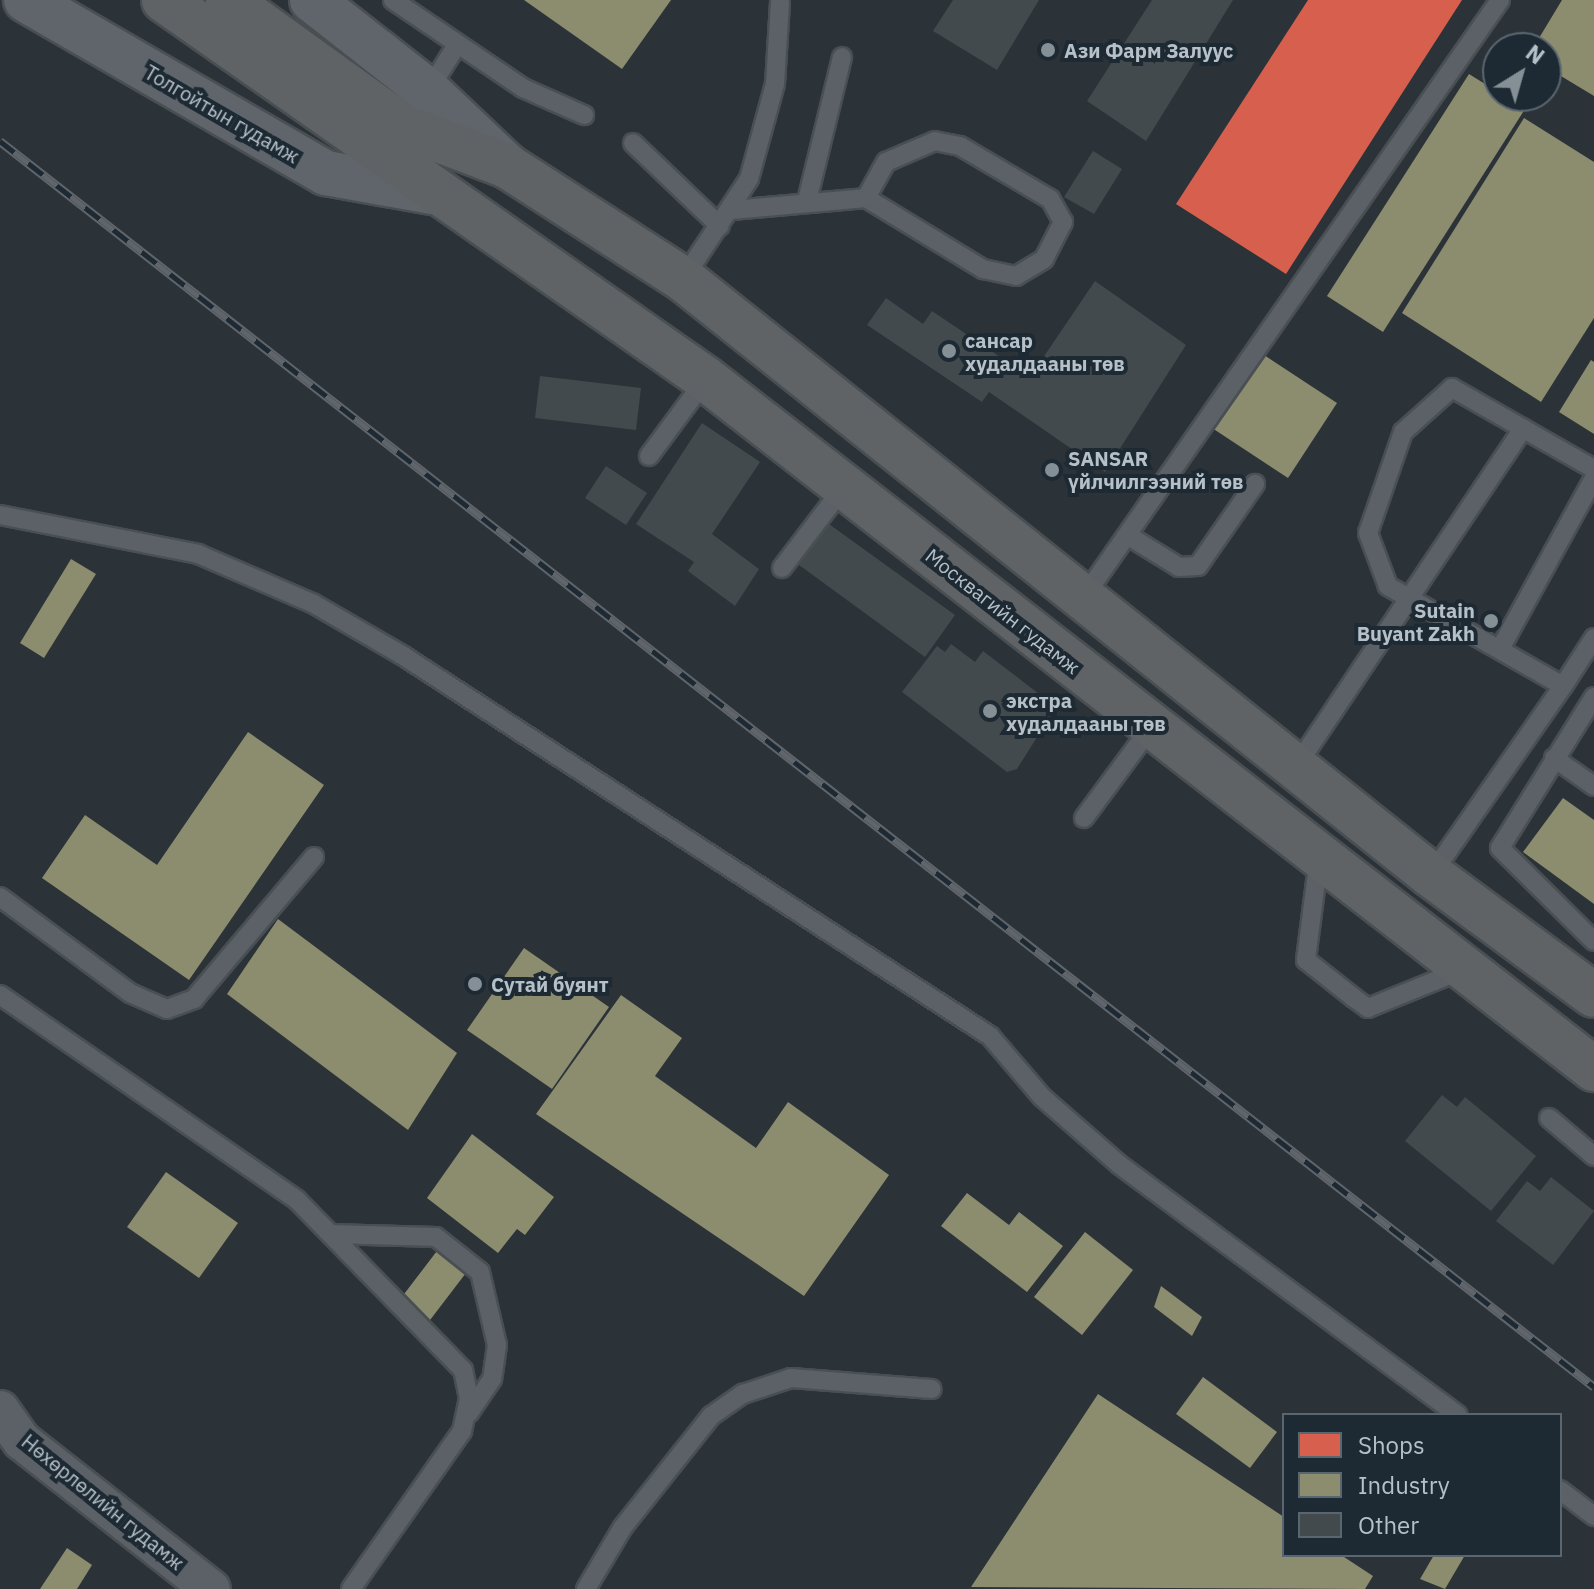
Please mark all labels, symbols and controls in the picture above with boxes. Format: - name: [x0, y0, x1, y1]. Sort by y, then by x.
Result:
- north arrow: [1482, 32, 1562, 112]
- place label: Ази Фарм Залуус: [1064, 38, 1233, 62]
- text: N: [1520, 38, 1551, 70]
- marker: Ази Фарм Залуус: [1039, 41, 1057, 59]
- street label: Толгойтын гудамж: [140, 60, 304, 168]
- place label: сансар худалдааны төв: [965, 328, 1125, 375]
- marker: сансар худалдааны төв: [940, 342, 958, 360]
- place label: SANSAR үйлчилгээний төв: [1068, 446, 1243, 493]
- marker: SANSAR үйлчилгээний төв: [1043, 461, 1061, 479]
- street label: Москвагийн гудамж: [921, 543, 1085, 679]
- place label: Sutain Buyant Zakh: [1357, 598, 1475, 645]
- marker: Sutain Buyant Zakh: [1482, 612, 1500, 630]
- place label: экстра худалдааны төв: [1006, 688, 1166, 735]
- marker: экстра худалдааны төв: [981, 702, 999, 720]
- place label: Сутай буянт: [491, 972, 609, 996]
- marker: Сутай буянт: [466, 975, 484, 993]
- legend: [1282, 1413, 1562, 1557]
- street label: Нөхөрлөлийн гудамж: [17, 1429, 189, 1575]
- text: Shops: [1358, 1429, 1425, 1461]
- text: Industry: [1358, 1469, 1450, 1501]
- text: Other: [1358, 1509, 1419, 1541]

